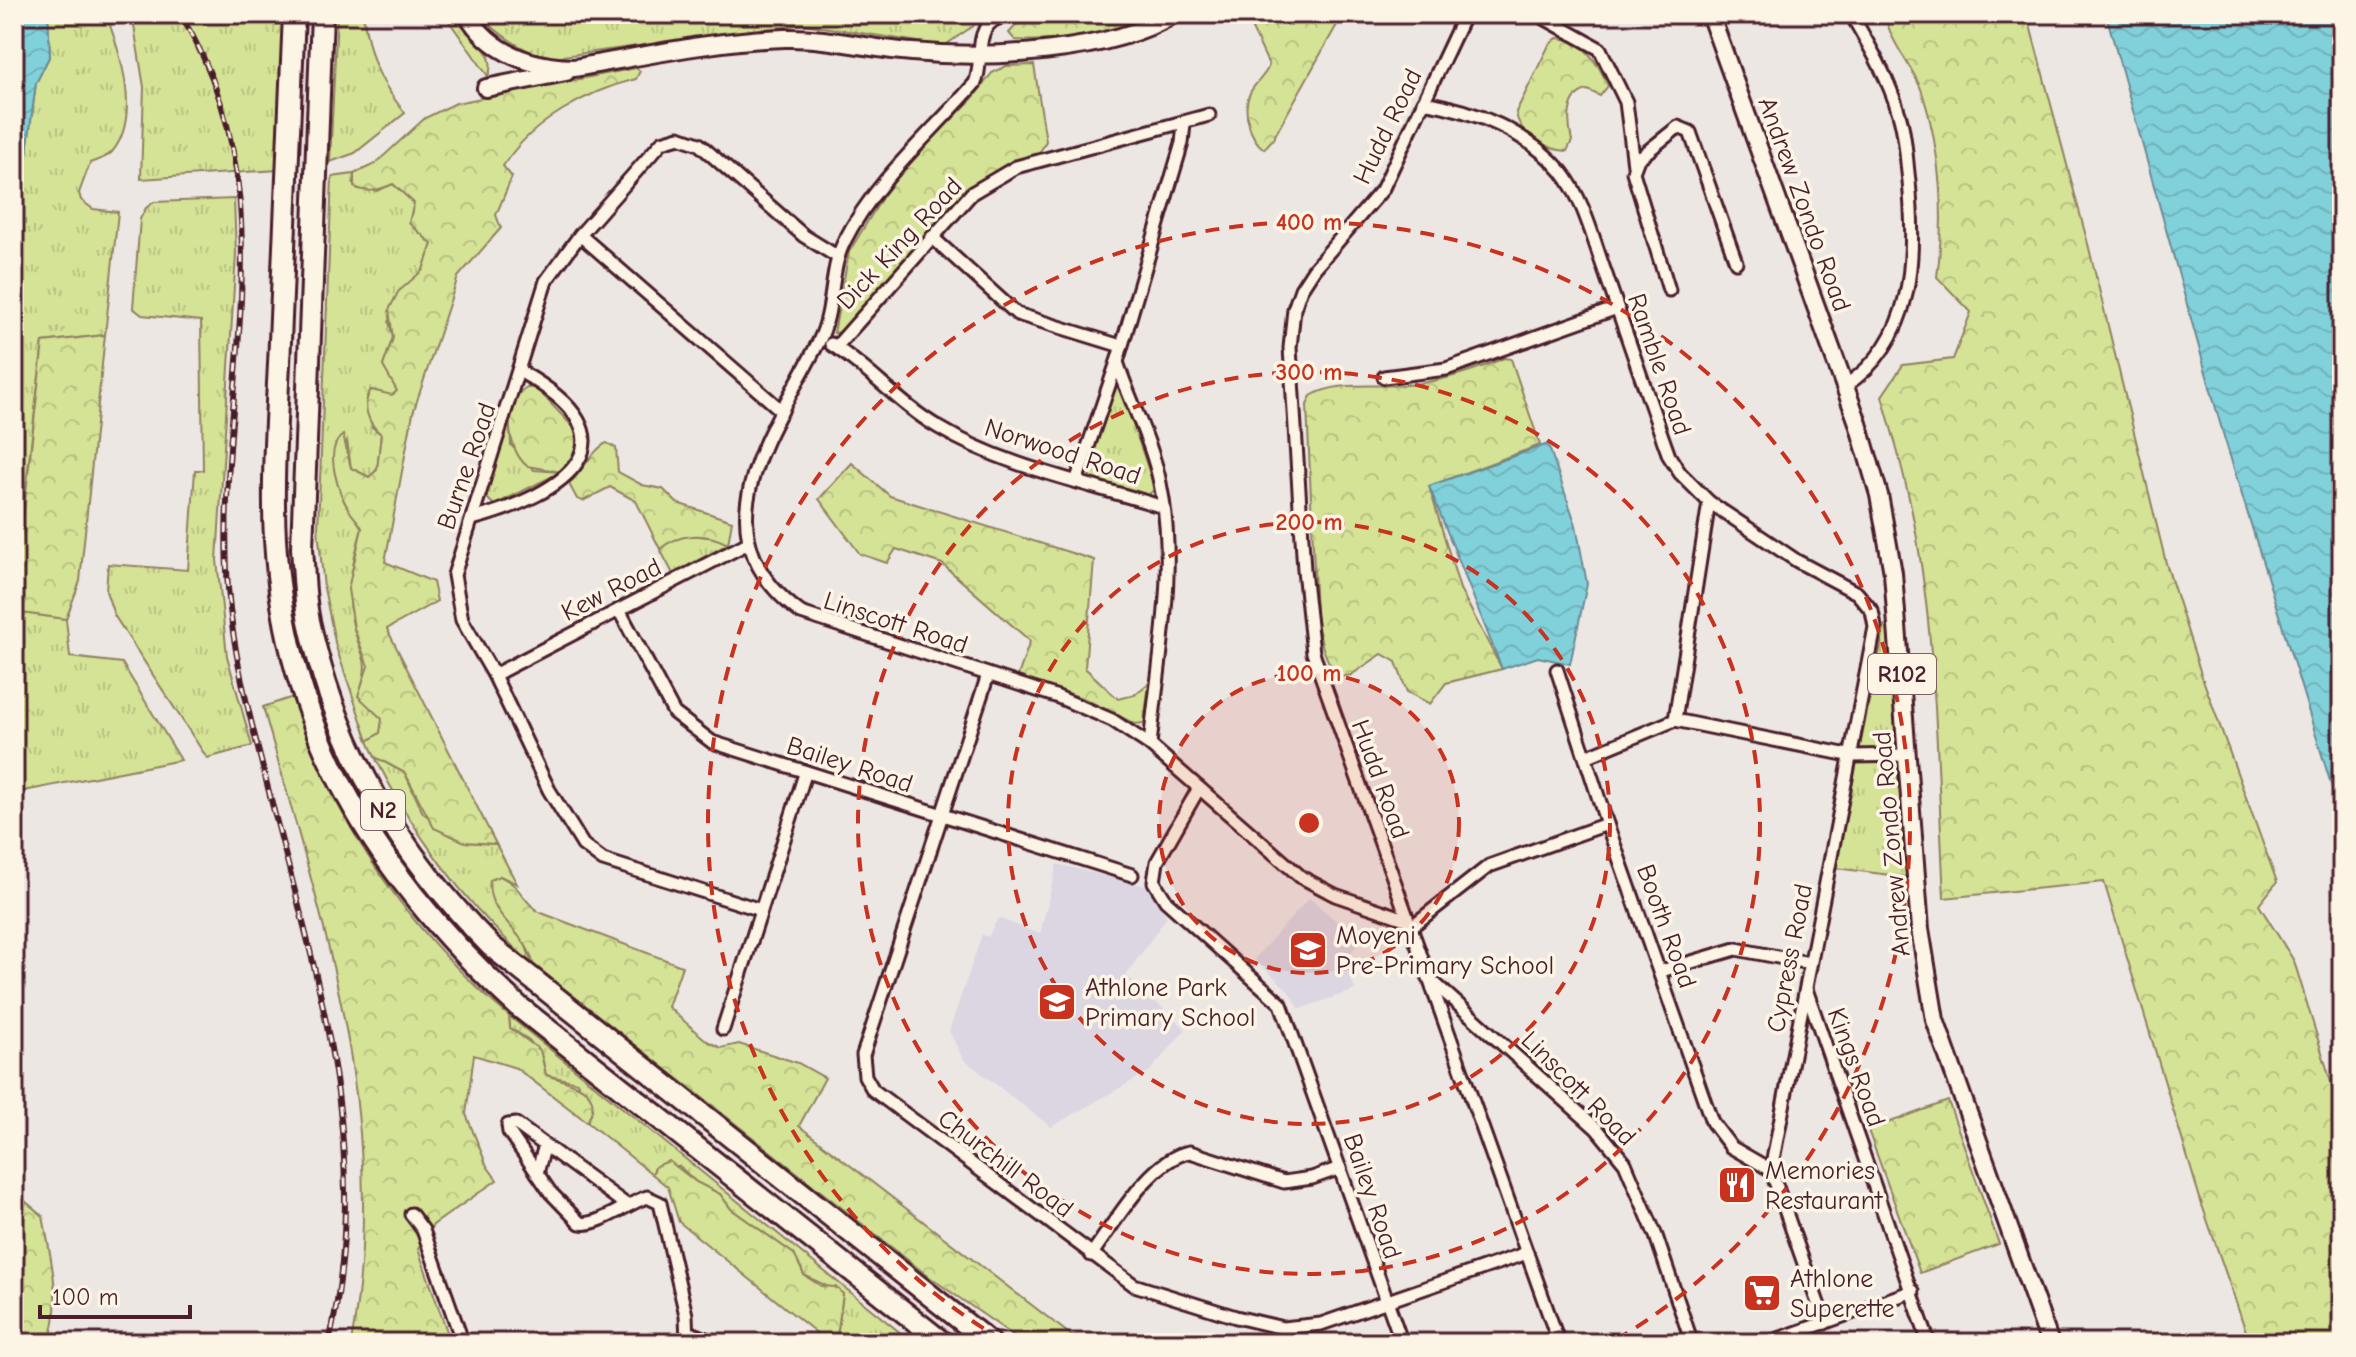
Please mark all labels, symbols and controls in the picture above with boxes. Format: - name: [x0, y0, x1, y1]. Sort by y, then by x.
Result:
- street label: Hudd Road: [1347, 64, 1429, 189]
- street label: Andrew Zondo Road: [1751, 93, 1857, 316]
- street label: Dick King Road: [831, 171, 969, 316]
- text: 400 m: [1276, 208, 1342, 236]
- street label: Ramble Road: [1621, 290, 1697, 439]
- text: 300 m: [1276, 358, 1342, 386]
- street label: Burne Road: [431, 399, 503, 534]
- street label: Norwood Road: [981, 413, 1145, 491]
- text: 200 m: [1275, 508, 1343, 536]
- street label: Kew Road: [557, 552, 666, 628]
- street label: Linscott Road: [820, 586, 972, 660]
- road number: R102: [1868, 654, 1936, 694]
- text: 100 m: [1277, 659, 1341, 687]
- street label: Hudd Road: [1345, 716, 1415, 843]
- street label: Andrew Zondo Road: [1867, 730, 1917, 958]
- street label: Bailey Road: [783, 731, 916, 799]
- road number: N2: [361, 790, 405, 830]
- centre of rings: [1295, 809, 1323, 837]
- street label: Booth Road: [1630, 860, 1702, 992]
- street label: Cypress Road: [1761, 881, 1819, 1035]
- place label: Moyeni Pre-Primary School: [1336, 921, 1554, 981]
- school or university icon: Moyeni Pre-Primary School: [1287, 929, 1329, 971]
- place label: Athlone Park Primary School: [1085, 973, 1255, 1033]
- school or university icon: Athlone Park Primary School: [1036, 981, 1078, 1023]
- street label: Kings Road: [1821, 1004, 1891, 1131]
- street label: Linscott Road: [1515, 1025, 1642, 1152]
- street label: Churchill Road: [932, 1103, 1079, 1224]
- street label: Bailey Road: [1337, 1130, 1407, 1263]
- place label: Memories Restaurant: [1765, 1156, 1884, 1216]
- restaurant icon: Memories Restaurant: [1716, 1164, 1758, 1206]
- place label: Athlone Superette: [1790, 1264, 1894, 1324]
- scale bar: [40, 1269, 190, 1319]
- supermarket icon: Athlone Superette: [1741, 1272, 1783, 1314]
- text: 100 m: [52, 1283, 119, 1311]

